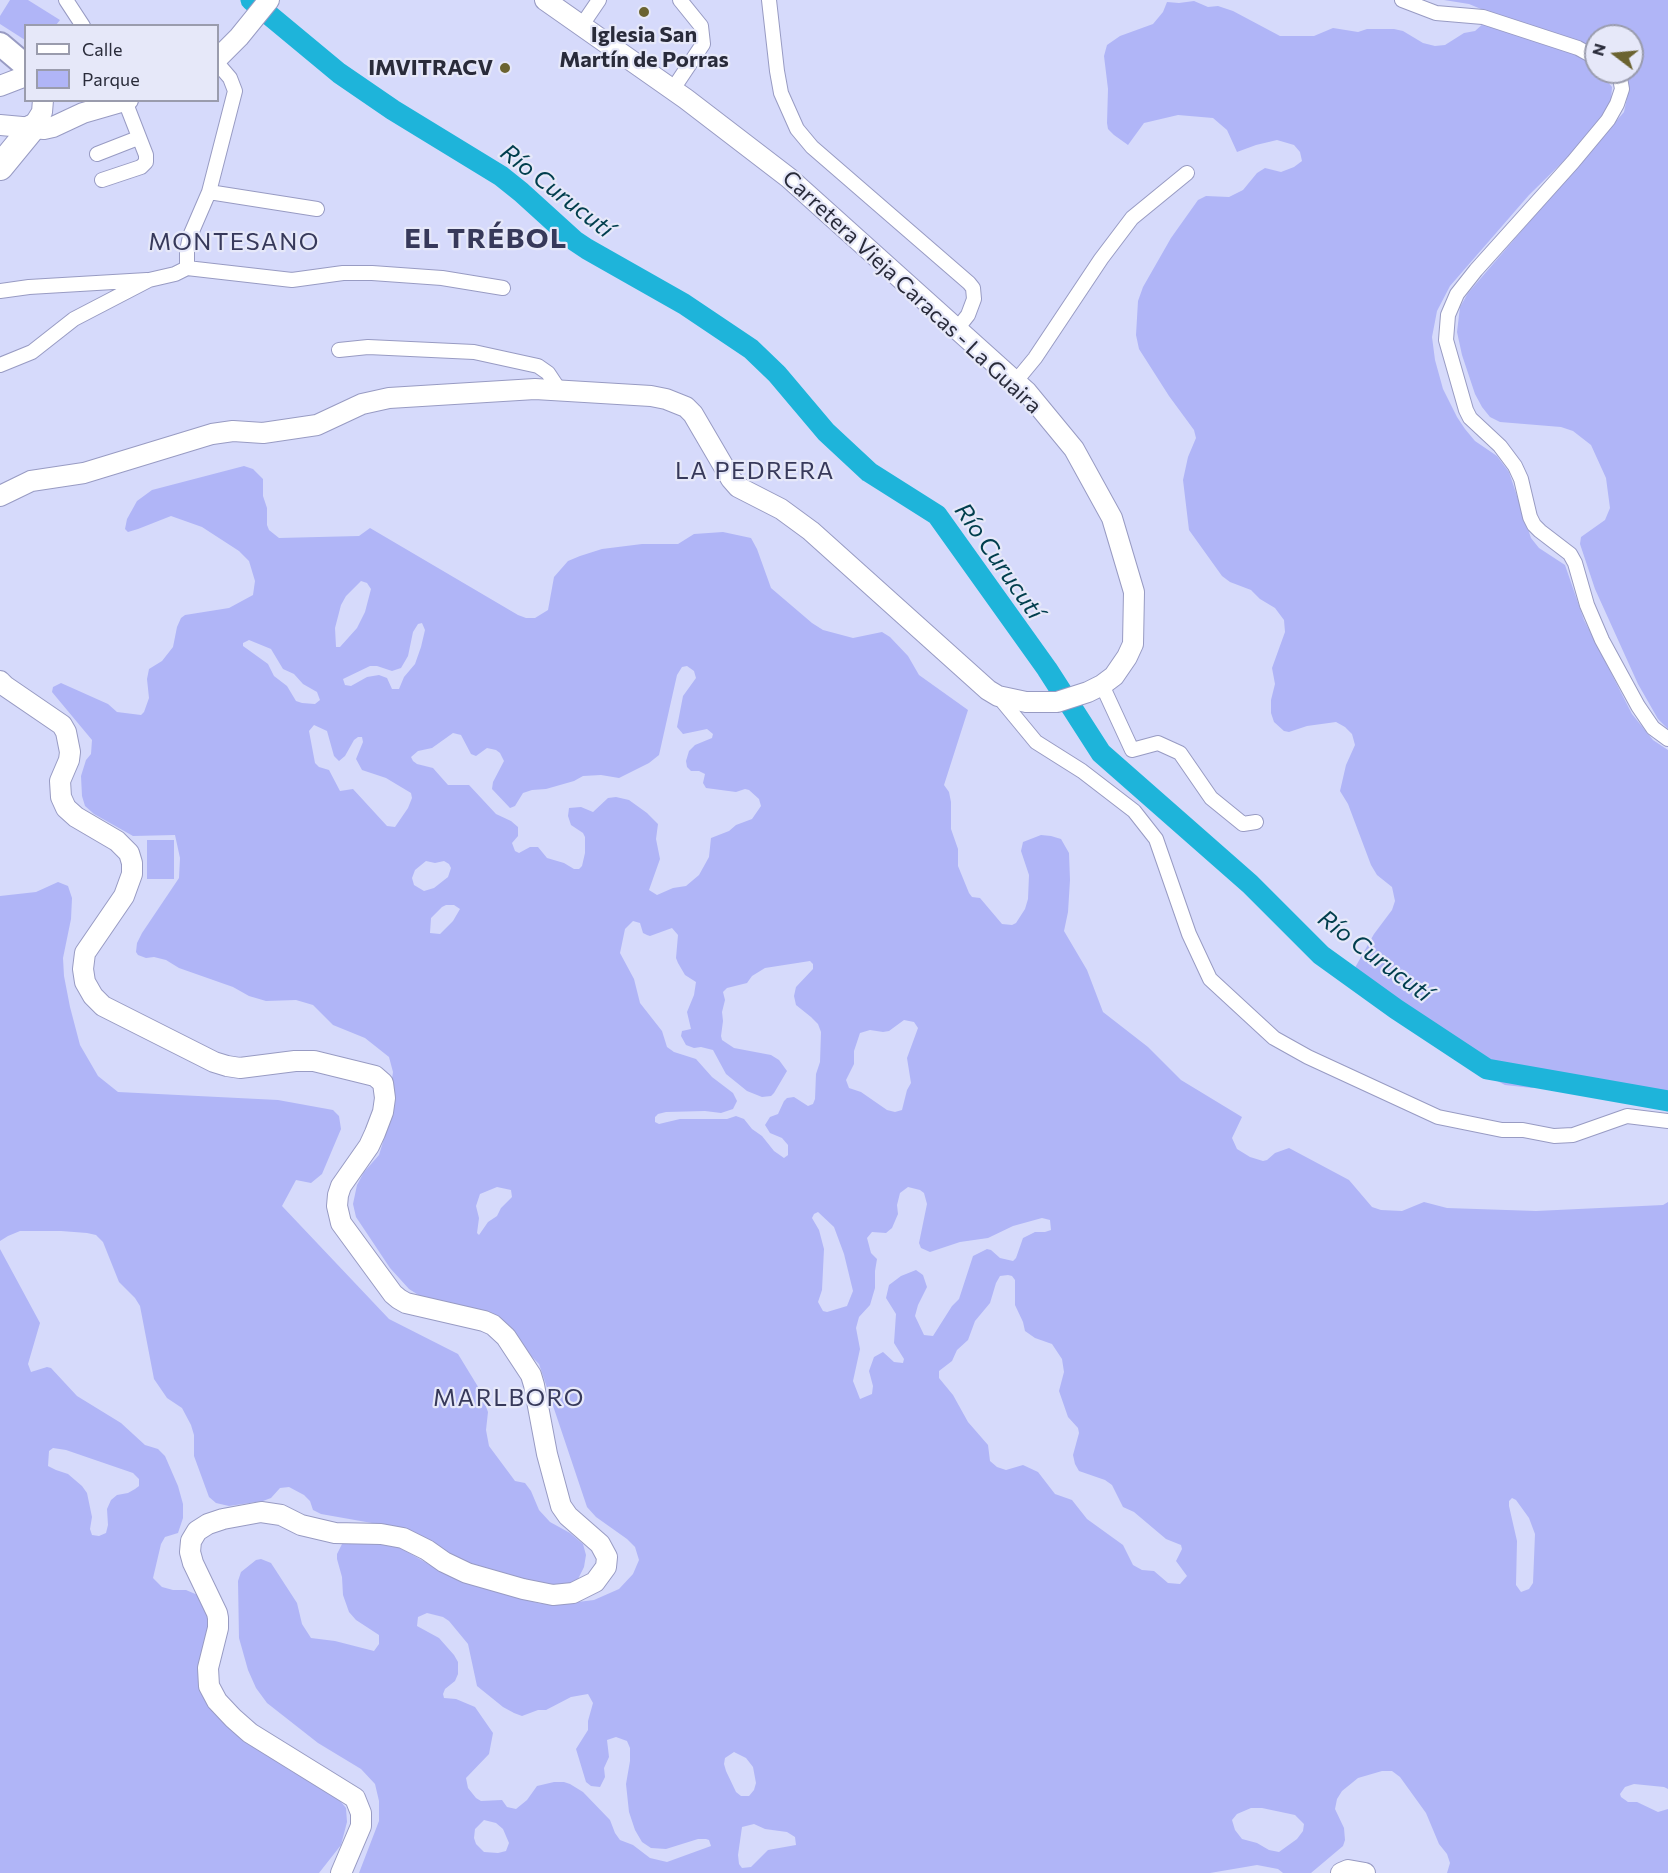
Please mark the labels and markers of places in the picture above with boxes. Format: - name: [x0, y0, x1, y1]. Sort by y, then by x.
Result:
- marker: Iglesia San Martín de Porras: [637, 5, 651, 19]
- place label: Iglesia San Martín de Porras: [559, 22, 729, 74]
- place label: IMVITRACV: [368, 55, 493, 81]
- marker: IMVITRACV: [498, 61, 512, 75]

